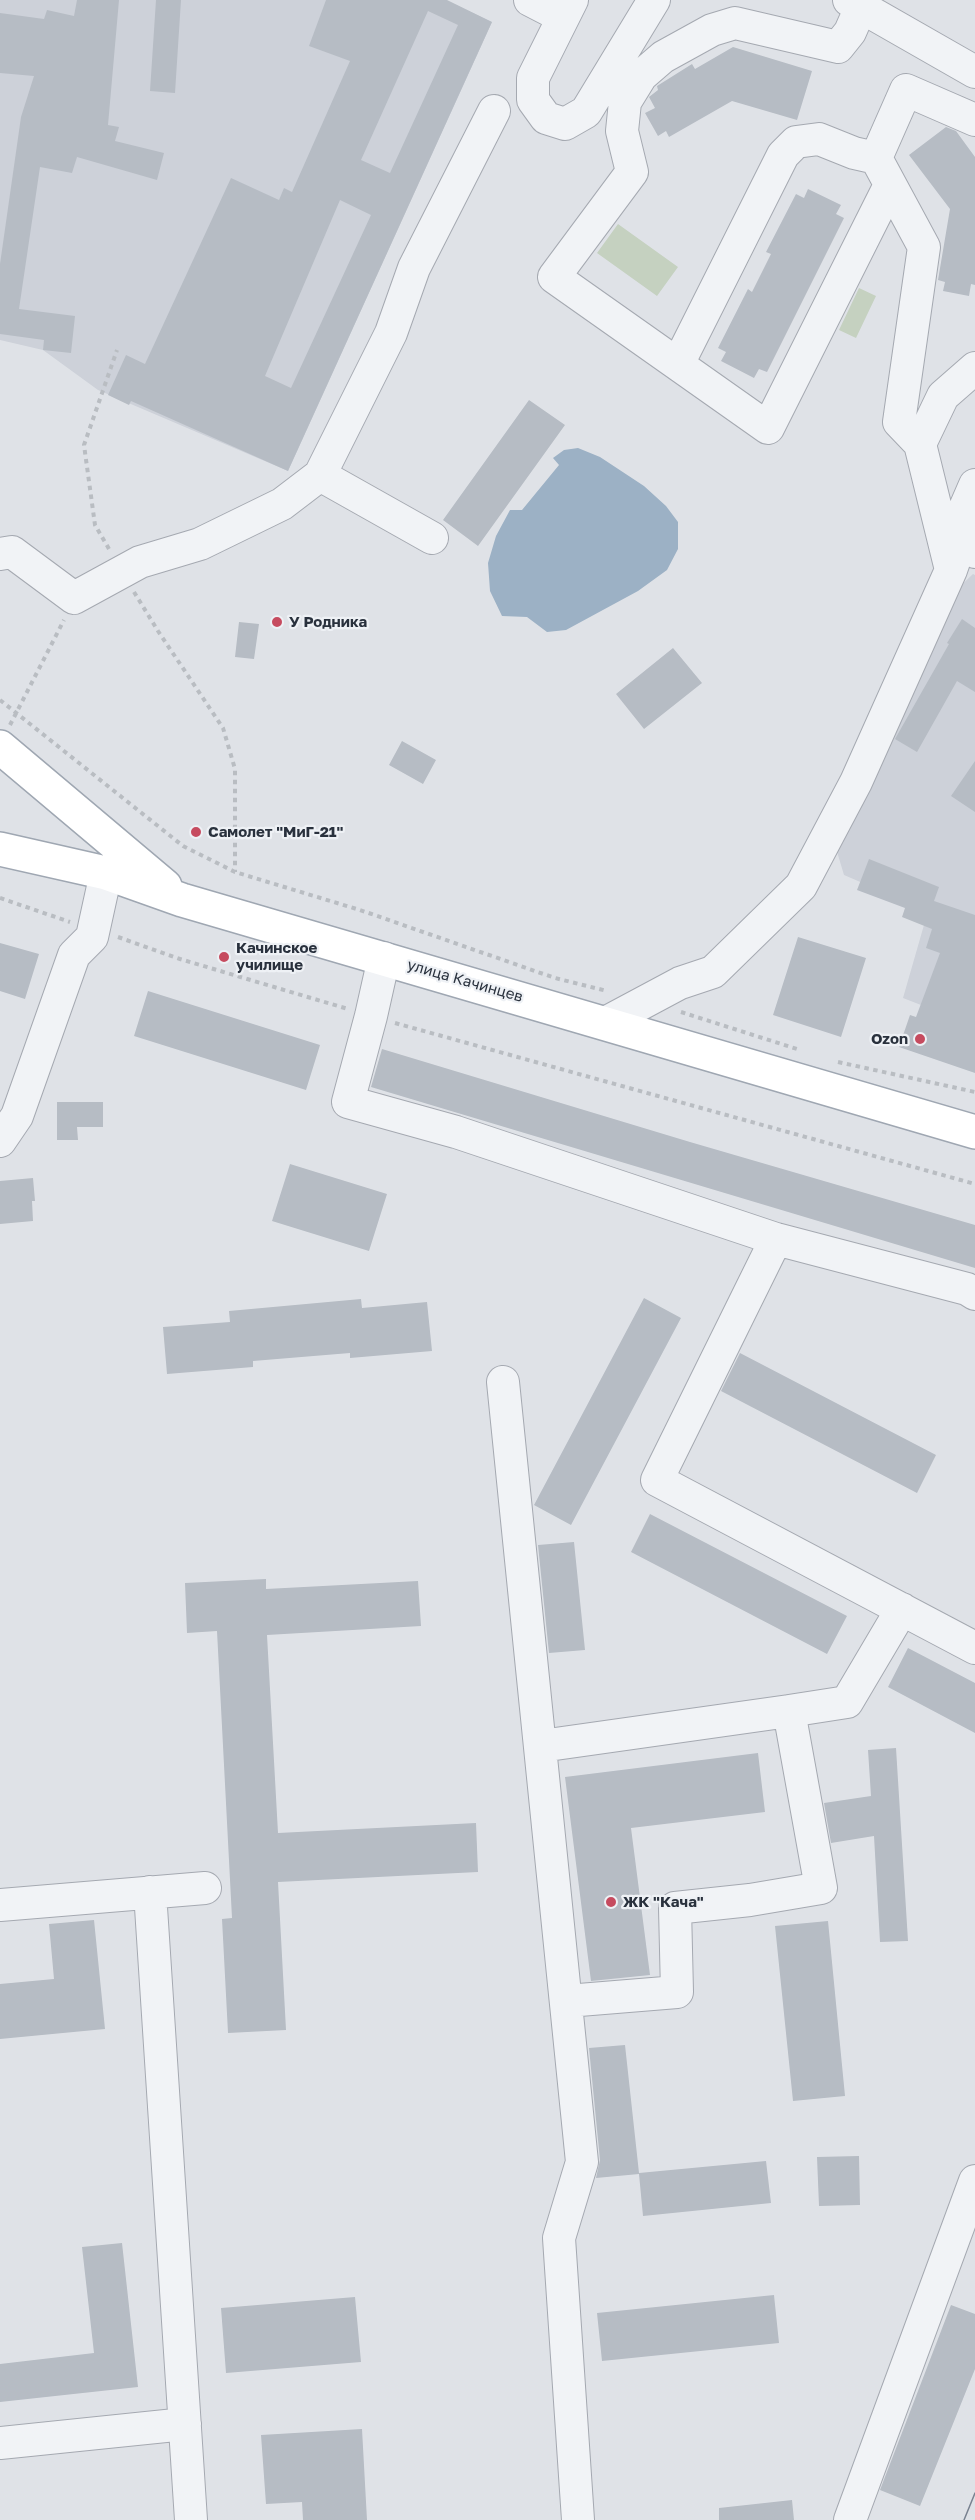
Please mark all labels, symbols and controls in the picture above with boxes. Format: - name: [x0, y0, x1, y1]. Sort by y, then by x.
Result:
- place label: У Родника: [289, 613, 367, 631]
- marker: У Родника: [270, 615, 284, 629]
- place label: Самолет "МиГ-21": [208, 823, 343, 841]
- marker: Самолет "МиГ-21": [189, 825, 203, 839]
- place label: Качинское училище: [236, 939, 317, 974]
- marker: Качинское училище: [217, 950, 231, 964]
- street label: улица Качинцев: [405, 956, 525, 1006]
- place label: Ozon: [871, 1030, 908, 1048]
- marker: Ozon: [913, 1032, 927, 1046]
- place label: ЖК "Кача": [623, 1893, 704, 1911]
- marker: ЖК "Кача": [604, 1895, 618, 1909]

